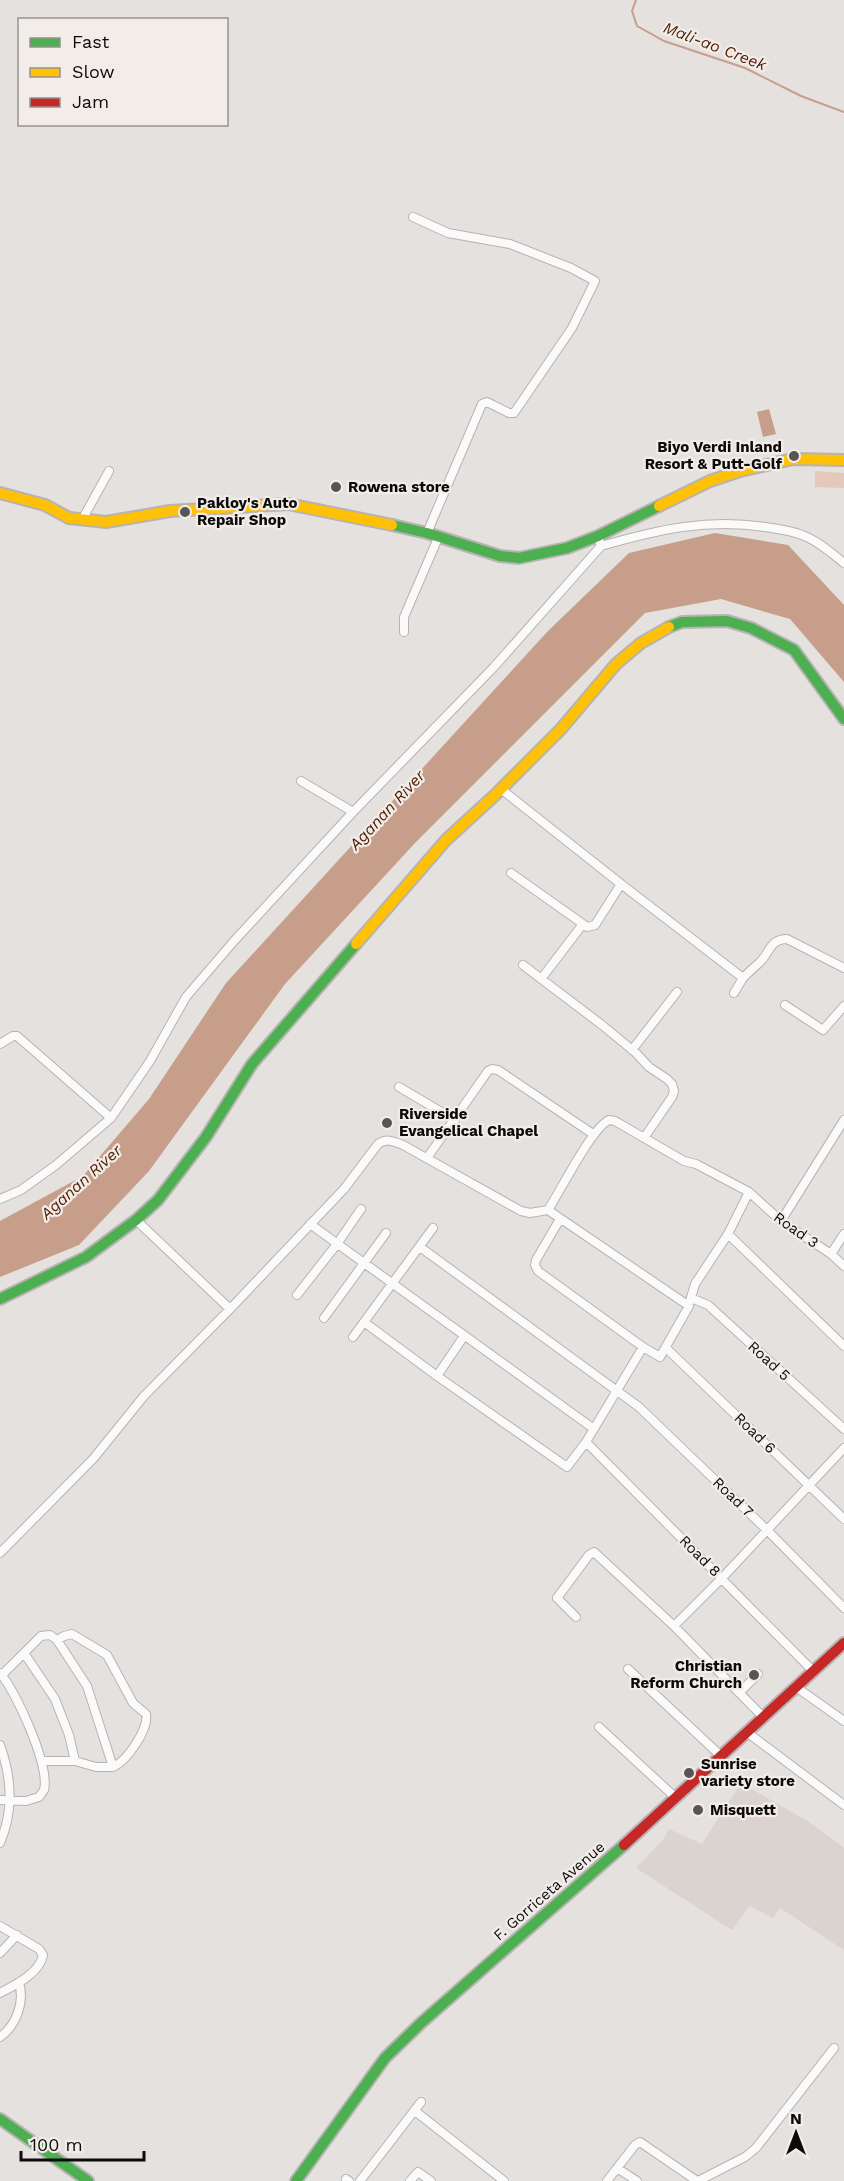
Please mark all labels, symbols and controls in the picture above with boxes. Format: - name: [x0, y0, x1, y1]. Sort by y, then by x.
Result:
- legend: [18, 18, 228, 126]
- water label: Mali-ao Creek: [661, 18, 770, 75]
- text: Fast: [72, 31, 110, 52]
- text: Slow: [72, 61, 115, 82]
- text: Jam: [72, 91, 109, 112]
- place label: Biyo Verdi Inland Resort & Putt-Golf: [645, 438, 783, 473]
- marker: Biyo Verdi Inland Resort & Putt-Golf: [787, 449, 801, 463]
- place label: Rowena store: [348, 478, 450, 496]
- marker: Rowena store: [329, 480, 343, 494]
- place label: Pakloy's Auto Repair Shop: [197, 494, 298, 529]
- marker: Pakloy's Auto Repair Shop: [178, 505, 192, 519]
- water label: Aganan River: [345, 766, 429, 855]
- place label: Riverside Evangelical Chapel: [399, 1105, 538, 1140]
- marker: Riverside Evangelical Chapel: [380, 1116, 394, 1130]
- water label: Aganan River: [36, 1140, 126, 1224]
- street label: Road 3: [770, 1208, 822, 1252]
- street label: Road 5: [744, 1337, 794, 1385]
- street label: Road 6: [730, 1409, 780, 1457]
- street label: Road 7: [709, 1473, 757, 1521]
- street label: Road 8: [676, 1532, 724, 1580]
- place label: Christian Reform Church: [630, 1657, 742, 1692]
- marker: Christian Reform Church: [747, 1668, 761, 1682]
- place label: Sunrise variety store: [700, 1755, 795, 1790]
- marker: Sunrise variety store: [682, 1766, 696, 1780]
- place label: Misquett: [710, 1801, 776, 1819]
- marker: Misquett: [691, 1803, 705, 1817]
- street label: F. Gorriceta Avenue: [490, 1838, 608, 1944]
- north arrow: [766, 2103, 826, 2163]
- text: N: [790, 2109, 802, 2128]
- scale bar: [21, 2124, 144, 2162]
- text: 100 m: [30, 2134, 83, 2155]

